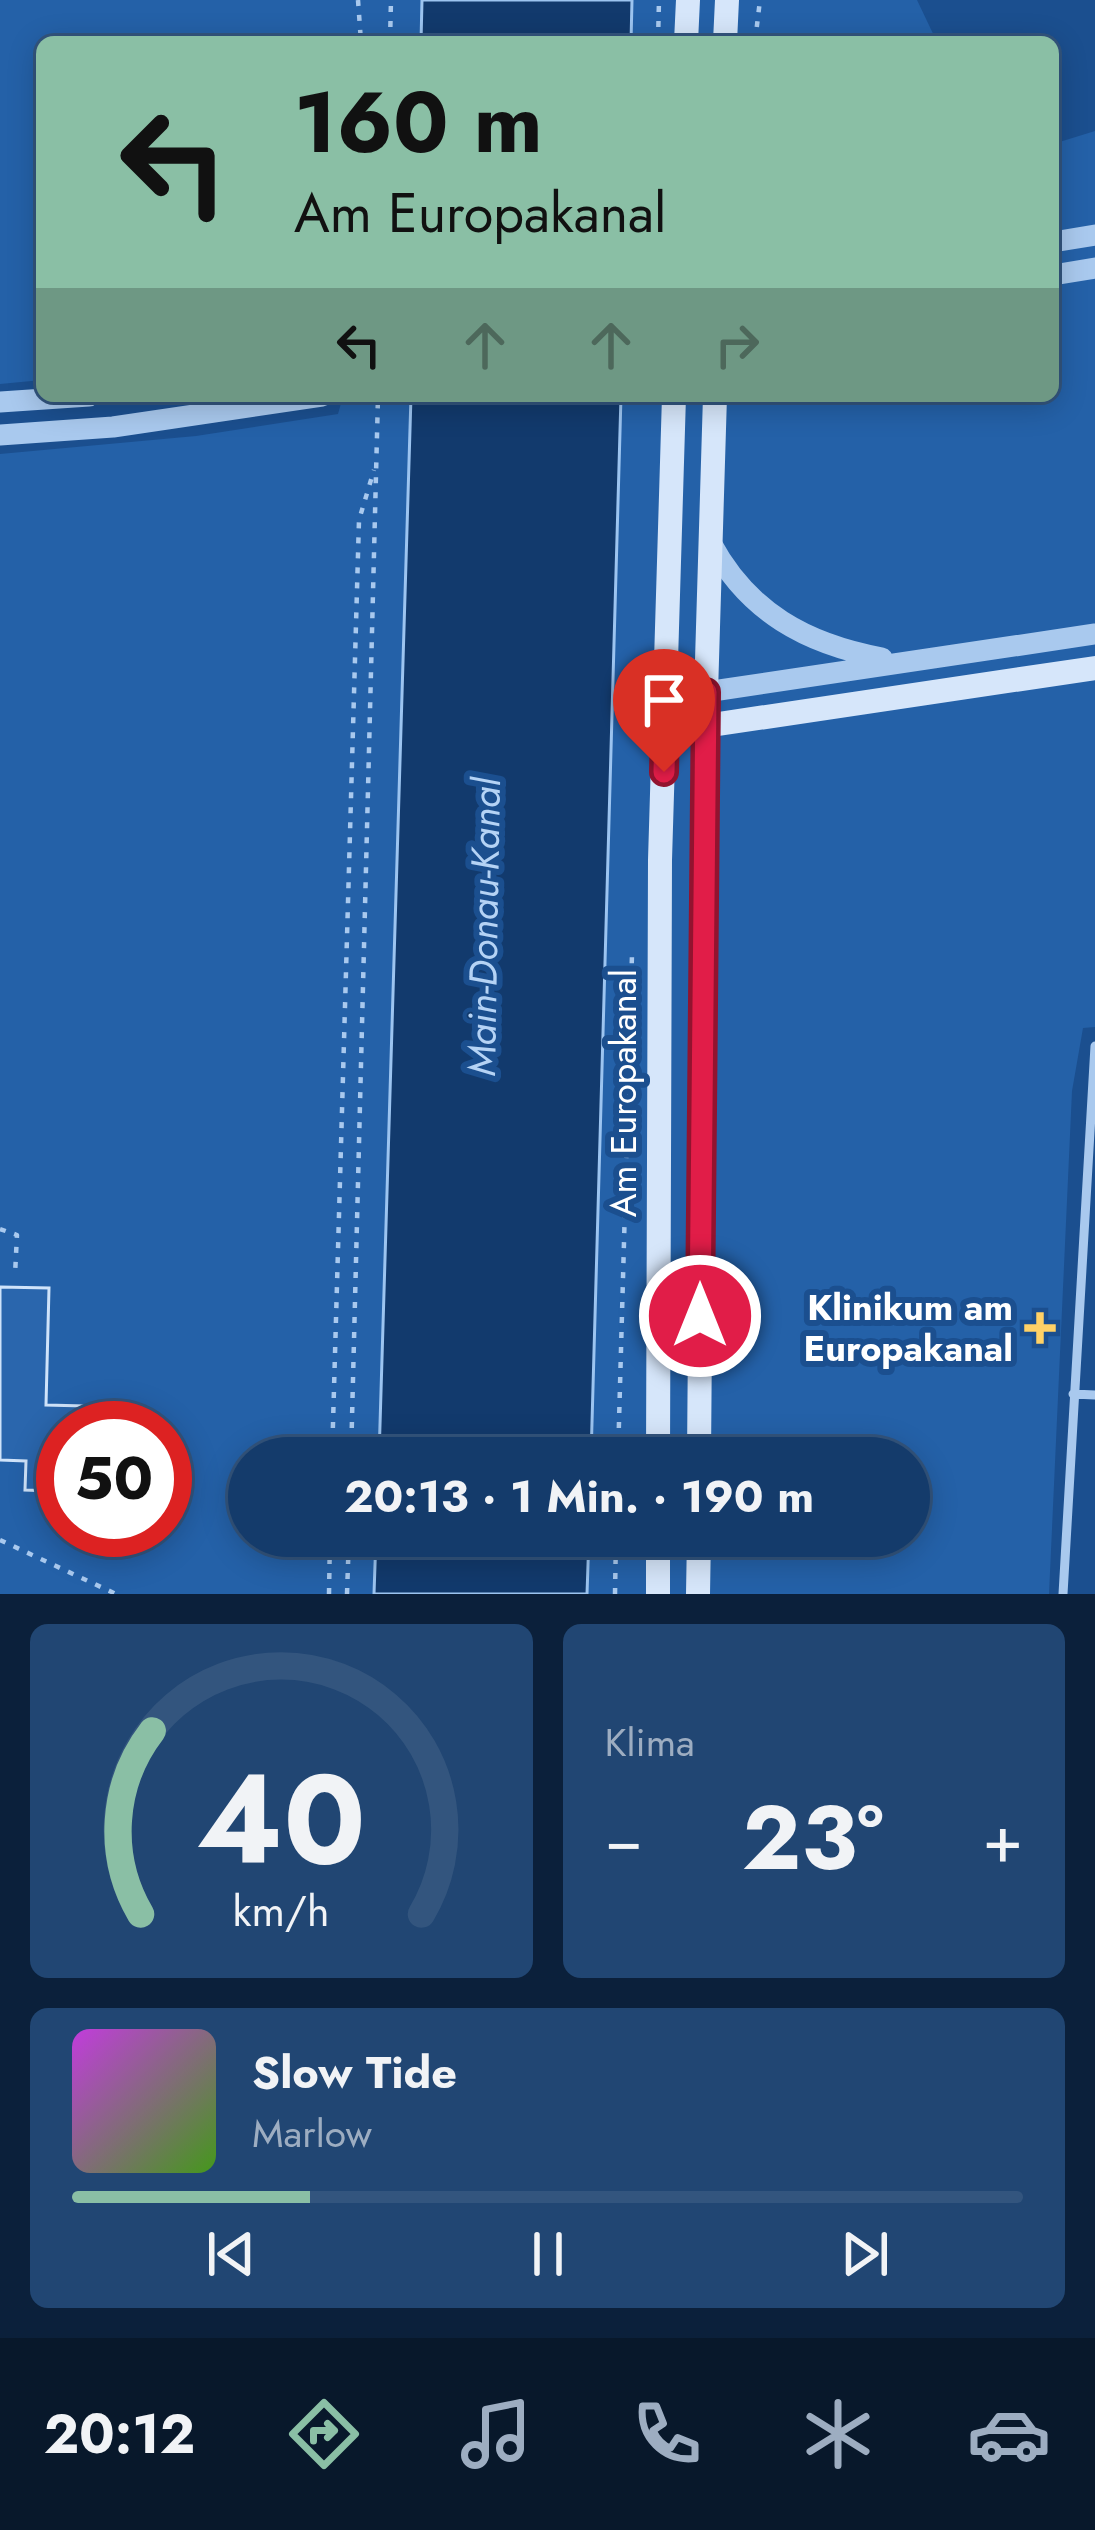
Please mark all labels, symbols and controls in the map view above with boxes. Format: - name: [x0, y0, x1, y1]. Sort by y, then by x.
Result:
- text: 160 m: [294, 62, 543, 184]
- icon: left: [96, 84, 252, 240]
- text: Am Europakanal: [294, 174, 666, 252]
- icon: left: [326, 312, 392, 378]
- icon: ahead: [452, 312, 518, 378]
- icon: ahead: [578, 312, 644, 378]
- icon: right: [704, 312, 770, 378]
- pin: [613, 649, 715, 772]
- icon: arrive: [631, 667, 697, 733]
- water label: Main-Donau-Kanal: [453, 775, 515, 1077]
- street label: Am Europakanal: [597, 969, 649, 1217]
- position arrow: [637, 1253, 763, 1379]
- place label: Klinikum am Europakanal: [803, 1281, 1013, 1374]
- marker: Klinikum am Europakanal: [1024, 1312, 1056, 1344]
- speed limit sign: 50: [36, 1401, 192, 1557]
- text: 20:13 · 1 Min. · 190 m: [344, 1464, 814, 1529]
- text: Klima: [605, 1714, 695, 1771]
- text: 40: [196, 1729, 366, 1910]
- text: 23°: [742, 1773, 884, 1903]
- text: −: [605, 1791, 643, 1887]
- text: +: [982, 1791, 1023, 1887]
- text: km/h: [233, 1880, 330, 1942]
- text: Slow Tide: [252, 2040, 457, 2105]
- text: Marlow: [252, 2105, 372, 2162]
- icon: previous: [198, 2221, 264, 2287]
- icon: pause: [515, 2221, 581, 2287]
- icon: next: [832, 2221, 898, 2287]
- icon: directions: [282, 2392, 366, 2476]
- icon: music: [454, 2392, 538, 2476]
- icon: phone: [625, 2392, 709, 2476]
- icon: climate: [796, 2392, 880, 2476]
- icon: car: [967, 2392, 1051, 2476]
- text: 20:12: [44, 2395, 195, 2473]

